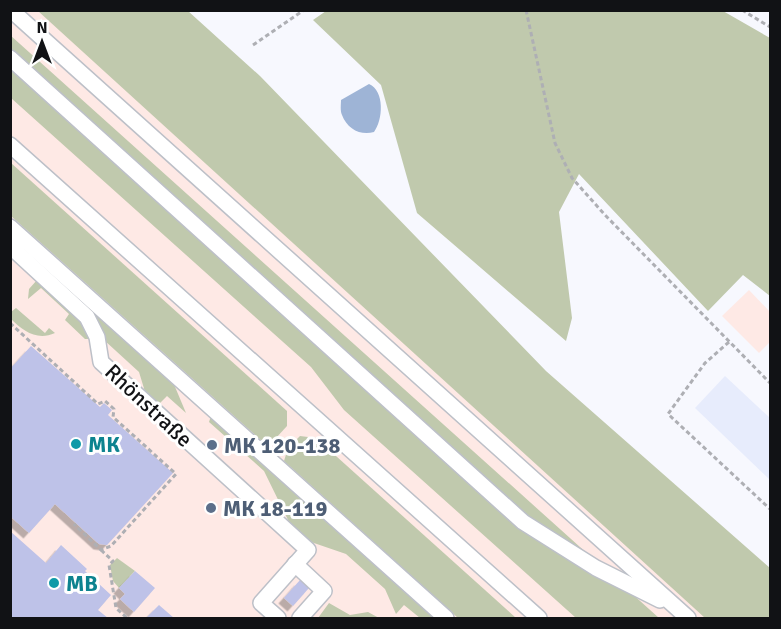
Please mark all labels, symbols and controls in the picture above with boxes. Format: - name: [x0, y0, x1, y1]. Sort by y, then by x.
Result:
- north arrow: [12, 12, 72, 72]
- text: N: [36, 18, 48, 38]
- street label: Rhönstraße: [99, 358, 198, 453]
- place label: MK: [88, 431, 120, 458]
- place label: MK 120-138: [224, 432, 340, 459]
- marker: MK: [69, 437, 83, 451]
- marker: MK 120-138: [205, 438, 219, 452]
- place label: MK 18-119: [223, 495, 328, 522]
- marker: MK 18-119: [204, 501, 218, 515]
- place label: MB: [66, 570, 98, 597]
- marker: MB: [47, 576, 61, 590]

